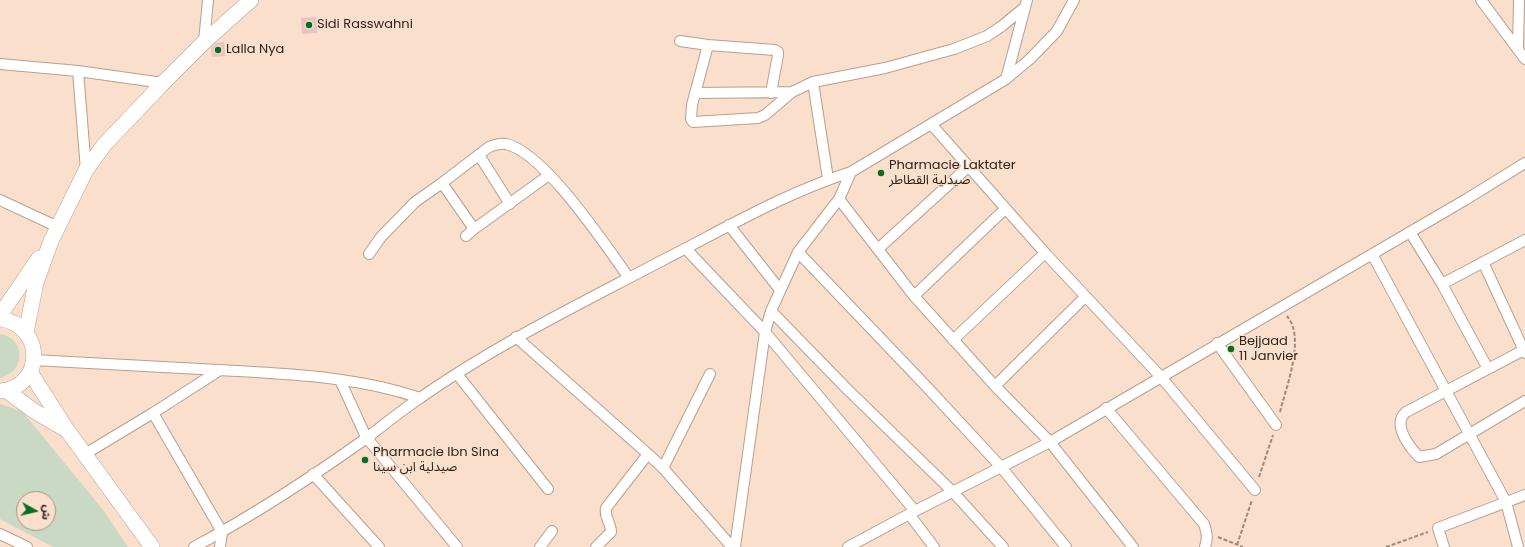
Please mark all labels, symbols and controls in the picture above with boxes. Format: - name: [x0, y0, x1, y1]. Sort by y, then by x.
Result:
- place label: Sidi Rasswahni: [317, 17, 413, 33]
- marker: Sidi Rasswahni: [304, 20, 314, 30]
- place label: Lalla Nya: [226, 42, 284, 58]
- marker: Lalla Nya: [213, 45, 223, 55]
- place label: Pharmacie Laktater صيدلية القطاطر: [889, 158, 1016, 189]
- marker: Pharmacie Laktater صيدلية القطاطر: [876, 168, 886, 178]
- place label: Bejjaad 11 Janvier: [1239, 334, 1298, 365]
- marker: Bejjaad 11 Janvier: [1226, 344, 1236, 354]
- place label: Pharmacie Ibn Sina صيدلية ابن سينا: [373, 445, 499, 476]
- marker: Pharmacie Ibn Sina صيدلية ابن سينا: [360, 455, 370, 465]
- north arrow: [16, 491, 56, 531]
- text: ش: [38, 504, 56, 521]

